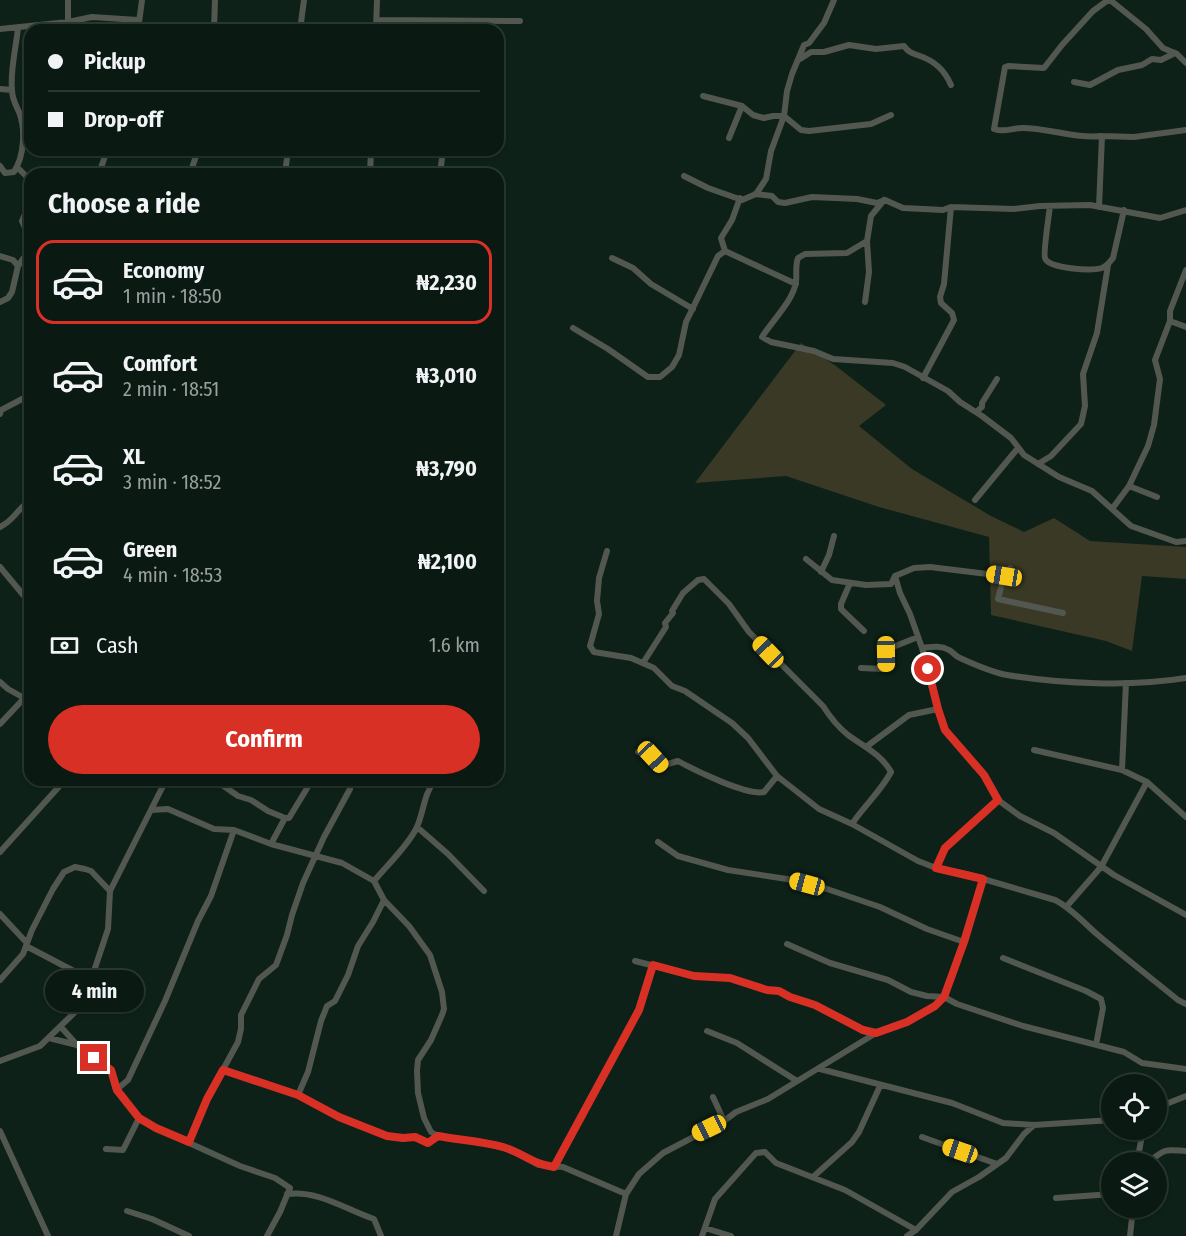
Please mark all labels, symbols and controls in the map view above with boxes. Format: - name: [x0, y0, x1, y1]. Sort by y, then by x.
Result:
- text: Pickup: [84, 48, 146, 75]
- text: Drop-off: [84, 106, 163, 133]
- text: Choose a ride: [48, 188, 200, 220]
- icon: car: [51, 255, 105, 309]
- text: Economy: [123, 257, 204, 284]
- text: ₦2,230: [416, 269, 477, 296]
- text: 1 min · 18:50: [123, 284, 222, 308]
- icon: car: [51, 348, 105, 402]
- text: Comfort: [123, 350, 197, 377]
- text: ₦3,010: [416, 362, 477, 389]
- text: 2 min · 18:51: [123, 377, 219, 401]
- icon: car: [51, 441, 105, 495]
- text: XL: [123, 443, 145, 470]
- text: ₦3,790: [416, 455, 477, 482]
- text: 3 min · 18:52: [123, 470, 221, 494]
- icon: car: [51, 534, 105, 588]
- text: Green: [123, 536, 177, 563]
- text: ₦2,100: [418, 548, 477, 575]
- text: 4 min · 18:53: [123, 563, 222, 587]
- car: [985, 564, 1023, 588]
- icon: cash: [48, 629, 81, 662]
- text: Cash: [96, 632, 139, 659]
- text: 1.6 km: [429, 633, 480, 657]
- car: [749, 633, 787, 671]
- car: [877, 636, 895, 672]
- route start: [914, 655, 941, 682]
- button: Confirm: [48, 705, 480, 774]
- car: [634, 738, 672, 776]
- car: [787, 871, 827, 897]
- callout: 4 min: [44, 971, 144, 1013]
- text: 4 min: [72, 979, 117, 1003]
- route end: [80, 1044, 107, 1071]
- map controls: [1101, 1074, 1167, 1218]
- button: locate: [1101, 1074, 1167, 1140]
- car: [689, 1112, 729, 1144]
- car: [940, 1137, 980, 1165]
- button: layers: [1101, 1152, 1167, 1218]

